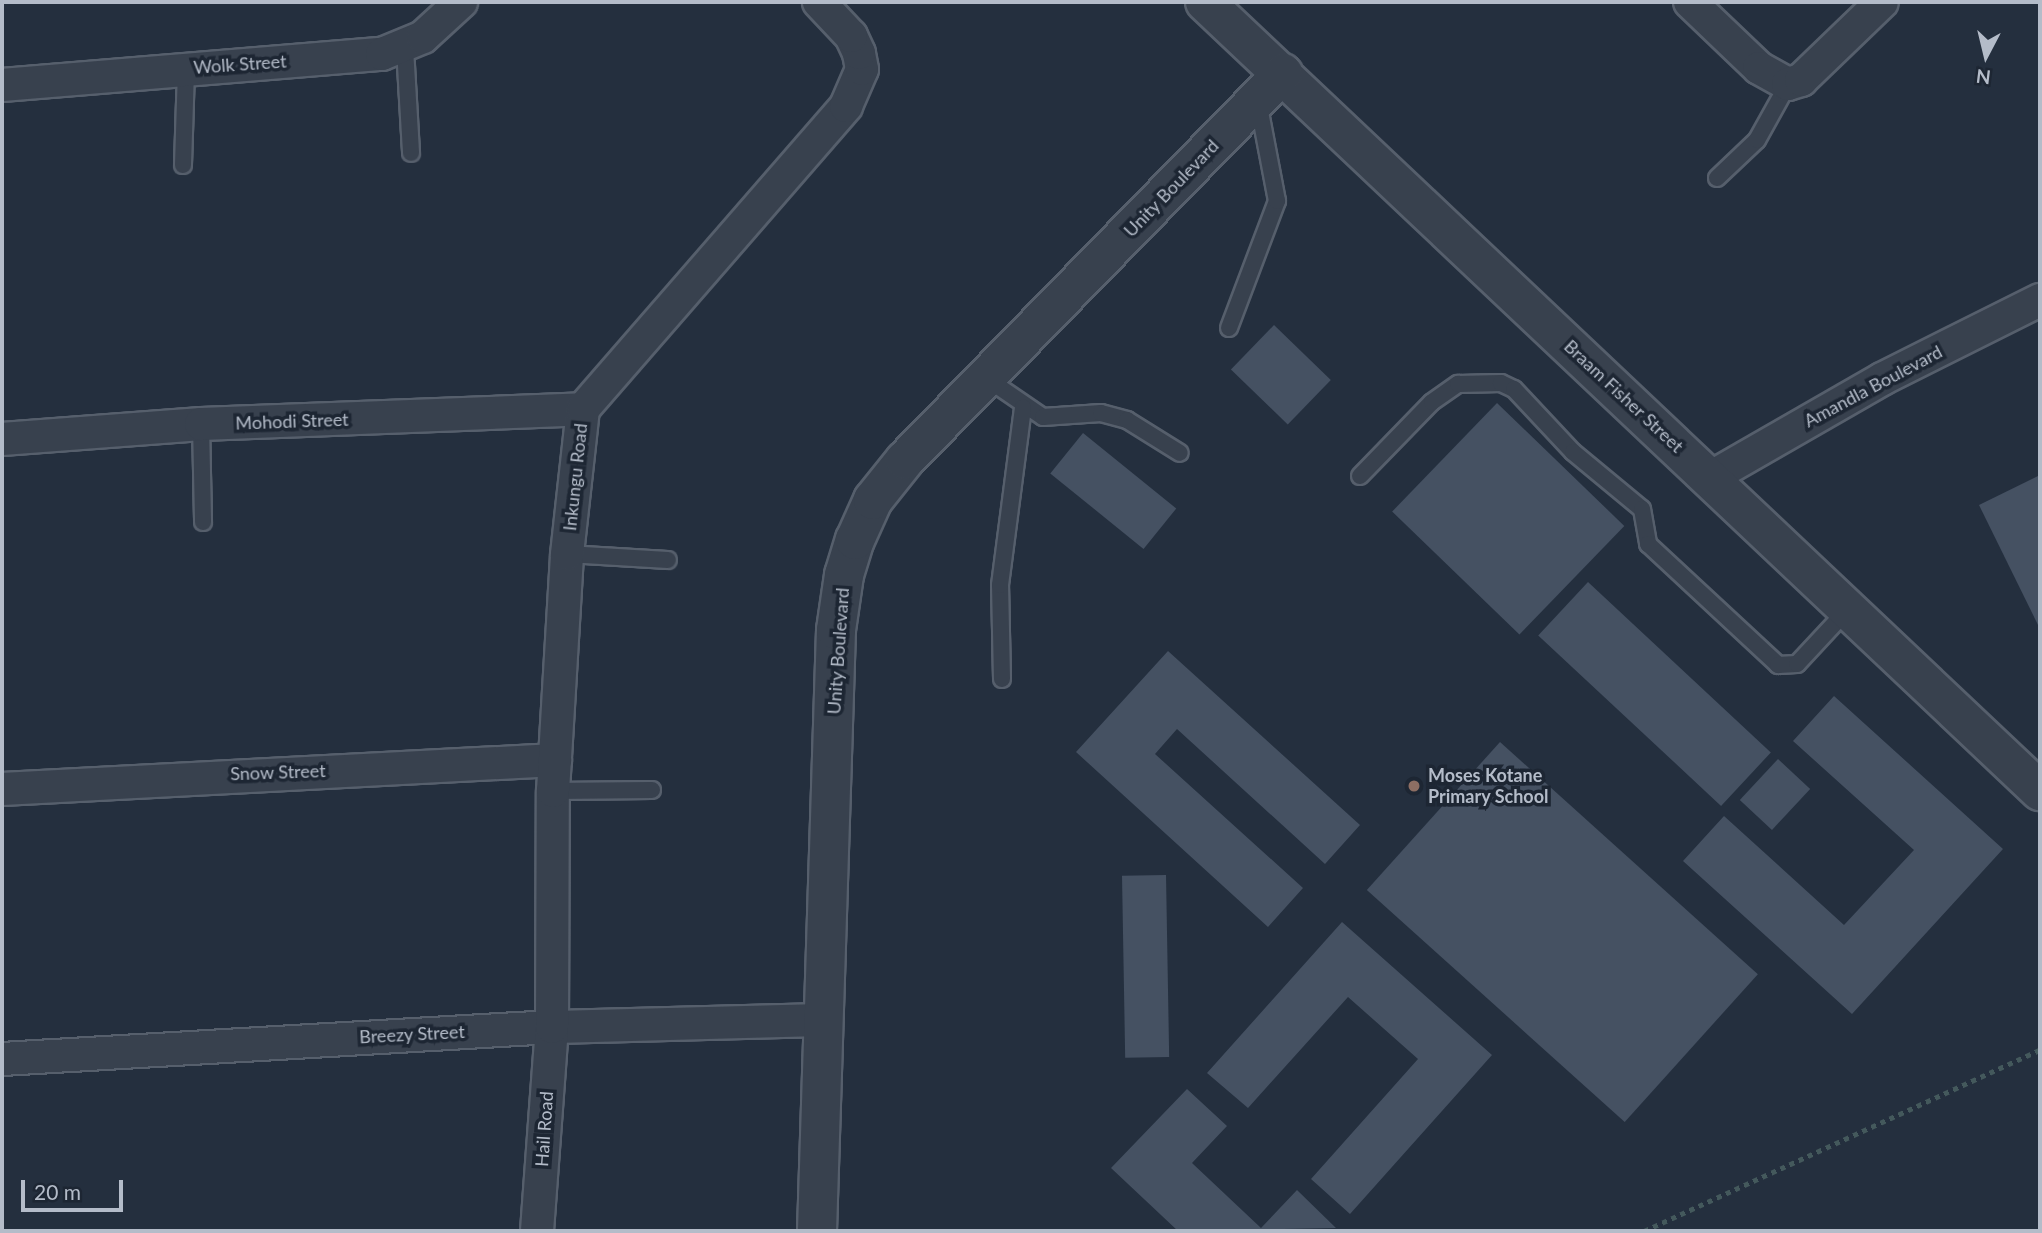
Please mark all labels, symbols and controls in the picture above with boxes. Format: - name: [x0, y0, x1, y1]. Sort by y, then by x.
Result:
- north arrow: [1951, 21, 2021, 91]
- street label: Wolk Street: [193, 50, 287, 78]
- text: N: [1975, 65, 1992, 90]
- street label: Unity Boulevard: [1119, 135, 1223, 241]
- street label: Braam Fisher Street: [1560, 335, 1688, 457]
- street label: Amandla Boulevard: [1800, 340, 1946, 432]
- street label: Mohodi Street: [235, 408, 349, 434]
- street label: Inkungu Road: [559, 422, 591, 532]
- street label: Unity Boulevard: [823, 587, 853, 715]
- street label: Snow Street: [230, 760, 326, 784]
- place label: Moses Kotane Primary School: [1428, 765, 1549, 808]
- marker: Moses Kotane Primary School: [1406, 778, 1422, 794]
- street label: Breezy Street: [358, 1020, 466, 1048]
- street label: Hail Road: [531, 1091, 557, 1167]
- scale bar: [24, 1166, 126, 1210]
- text: 20 m: [34, 1179, 81, 1204]

